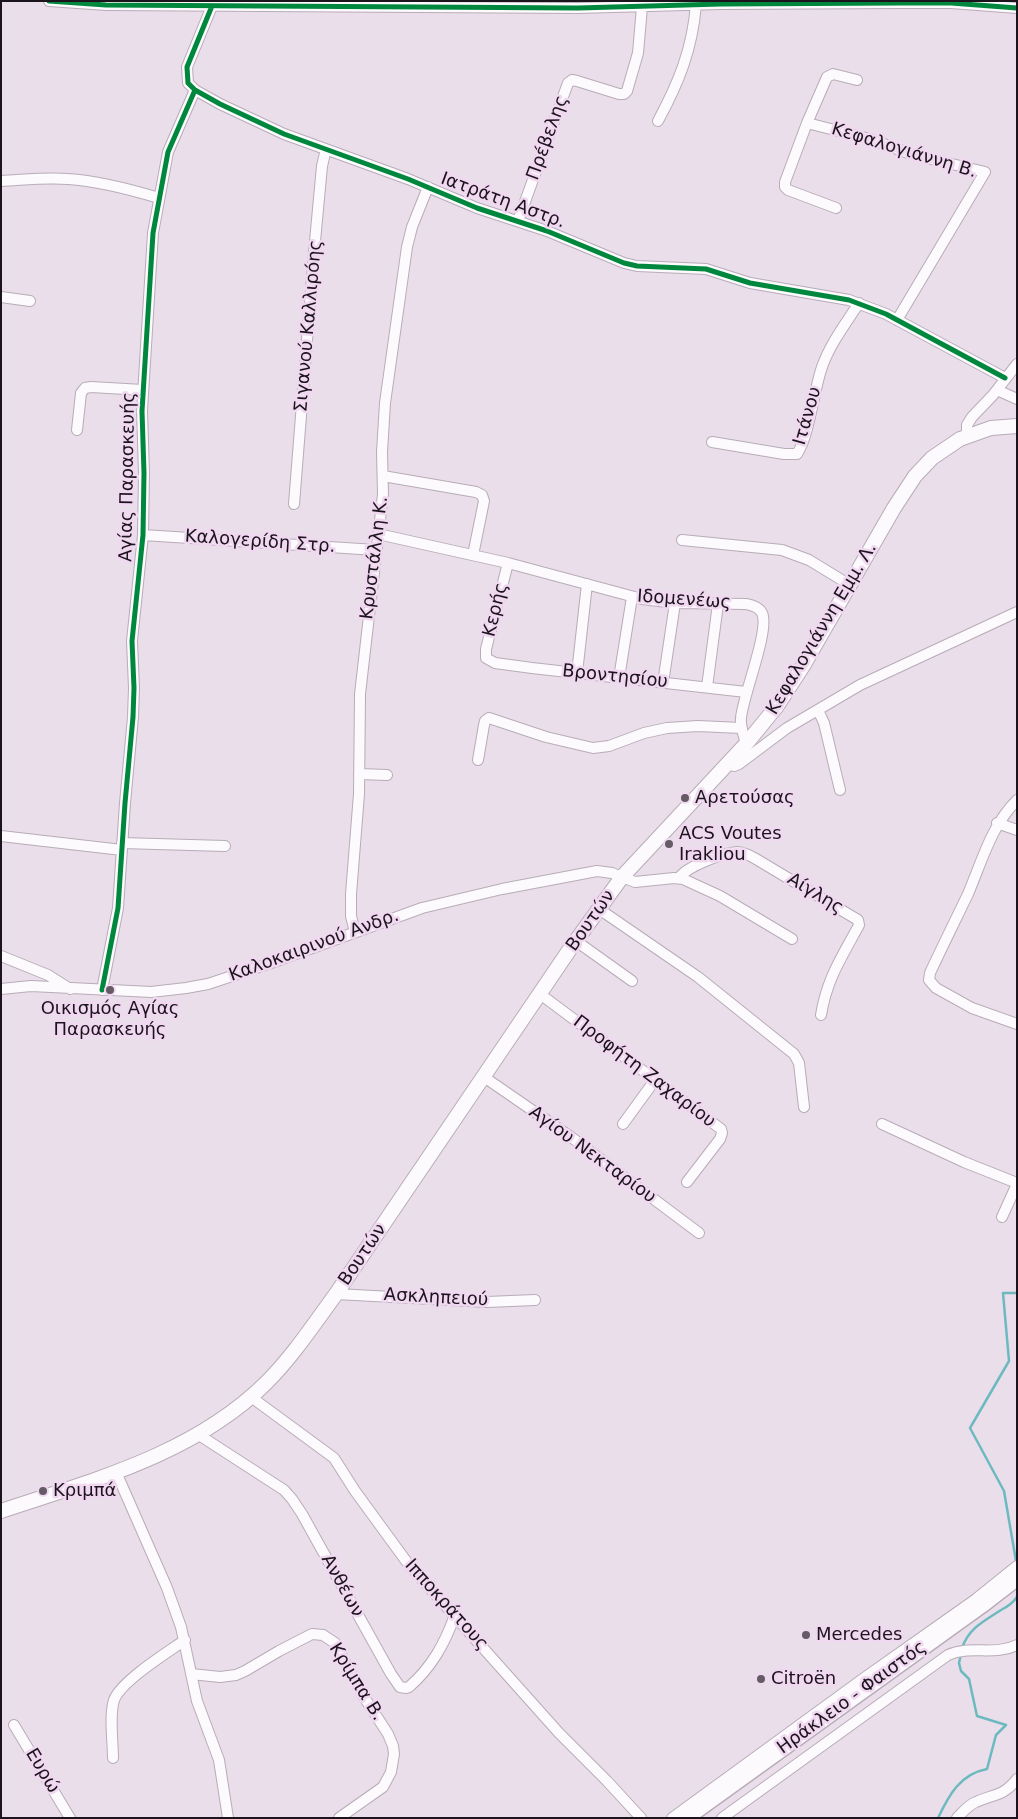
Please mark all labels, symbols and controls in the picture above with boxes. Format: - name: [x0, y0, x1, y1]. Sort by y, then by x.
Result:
- street label: Πρέβελης: [523, 93, 573, 183]
- street label: Κεφαλογιάννη Β.: [829, 119, 979, 183]
- street label: Ιατράτη Αστρ.: [438, 168, 568, 234]
- street label: Σιγανού Καλλιρόης: [291, 239, 327, 413]
- street label: Ιτάνου: [789, 384, 827, 448]
- street label: Αγίας Παρασκευής: [116, 392, 140, 562]
- street label: Κρυστάλλη Κ.: [357, 495, 393, 621]
- street label: Καλογερίδη Στρ.: [184, 526, 336, 558]
- street label: Κεφαλογιάννη Εμμ. Λ.: [762, 539, 882, 719]
- street label: Κερής: [479, 581, 513, 639]
- street label: Ιδομενέως: [636, 586, 732, 614]
- street label: Βροντησίου: [561, 661, 669, 693]
- place label: Αρετούσας: [695, 787, 795, 809]
- marker: Αρετούσας: [679, 792, 691, 804]
- place label: ACS Voutes Irakliou: [679, 823, 782, 866]
- marker: ACS Voutes Irakliou: [663, 838, 675, 850]
- street label: Αίγλης: [783, 869, 847, 919]
- street label: Βουτών: [562, 886, 620, 956]
- street label: Καλοκαιρινού Ανδρ.: [226, 905, 402, 987]
- marker: Οικισμός Αγίας Παρασκευής: [104, 984, 116, 996]
- place label: Οικισμός Αγίας Παρασκευής: [41, 998, 179, 1040]
- street label: Προφήτη Ζαχαρίου: [569, 1011, 719, 1133]
- street label: Αγίου Νεκταρίου: [524, 1102, 660, 1208]
- street label: Βουτών: [335, 1220, 391, 1290]
- street label: Ασκληπειού: [383, 1284, 489, 1312]
- place label: Κριμπά: [53, 1480, 116, 1502]
- marker: Κριμπά: [37, 1485, 49, 1497]
- street label: Ανθέων: [316, 1551, 368, 1621]
- street label: Ιπποκράτους: [400, 1555, 492, 1655]
- place label: Mercedes: [816, 1624, 902, 1646]
- marker: Mercedes: [800, 1629, 812, 1641]
- street label: Ηράκλειο - Φαιστός: [773, 1637, 931, 1759]
- street label: Κρίμπα Β.: [324, 1639, 388, 1725]
- place label: Citroën: [771, 1668, 836, 1690]
- marker: Citroën: [755, 1673, 767, 1685]
- street label: Ευρώ: [20, 1745, 64, 1797]

